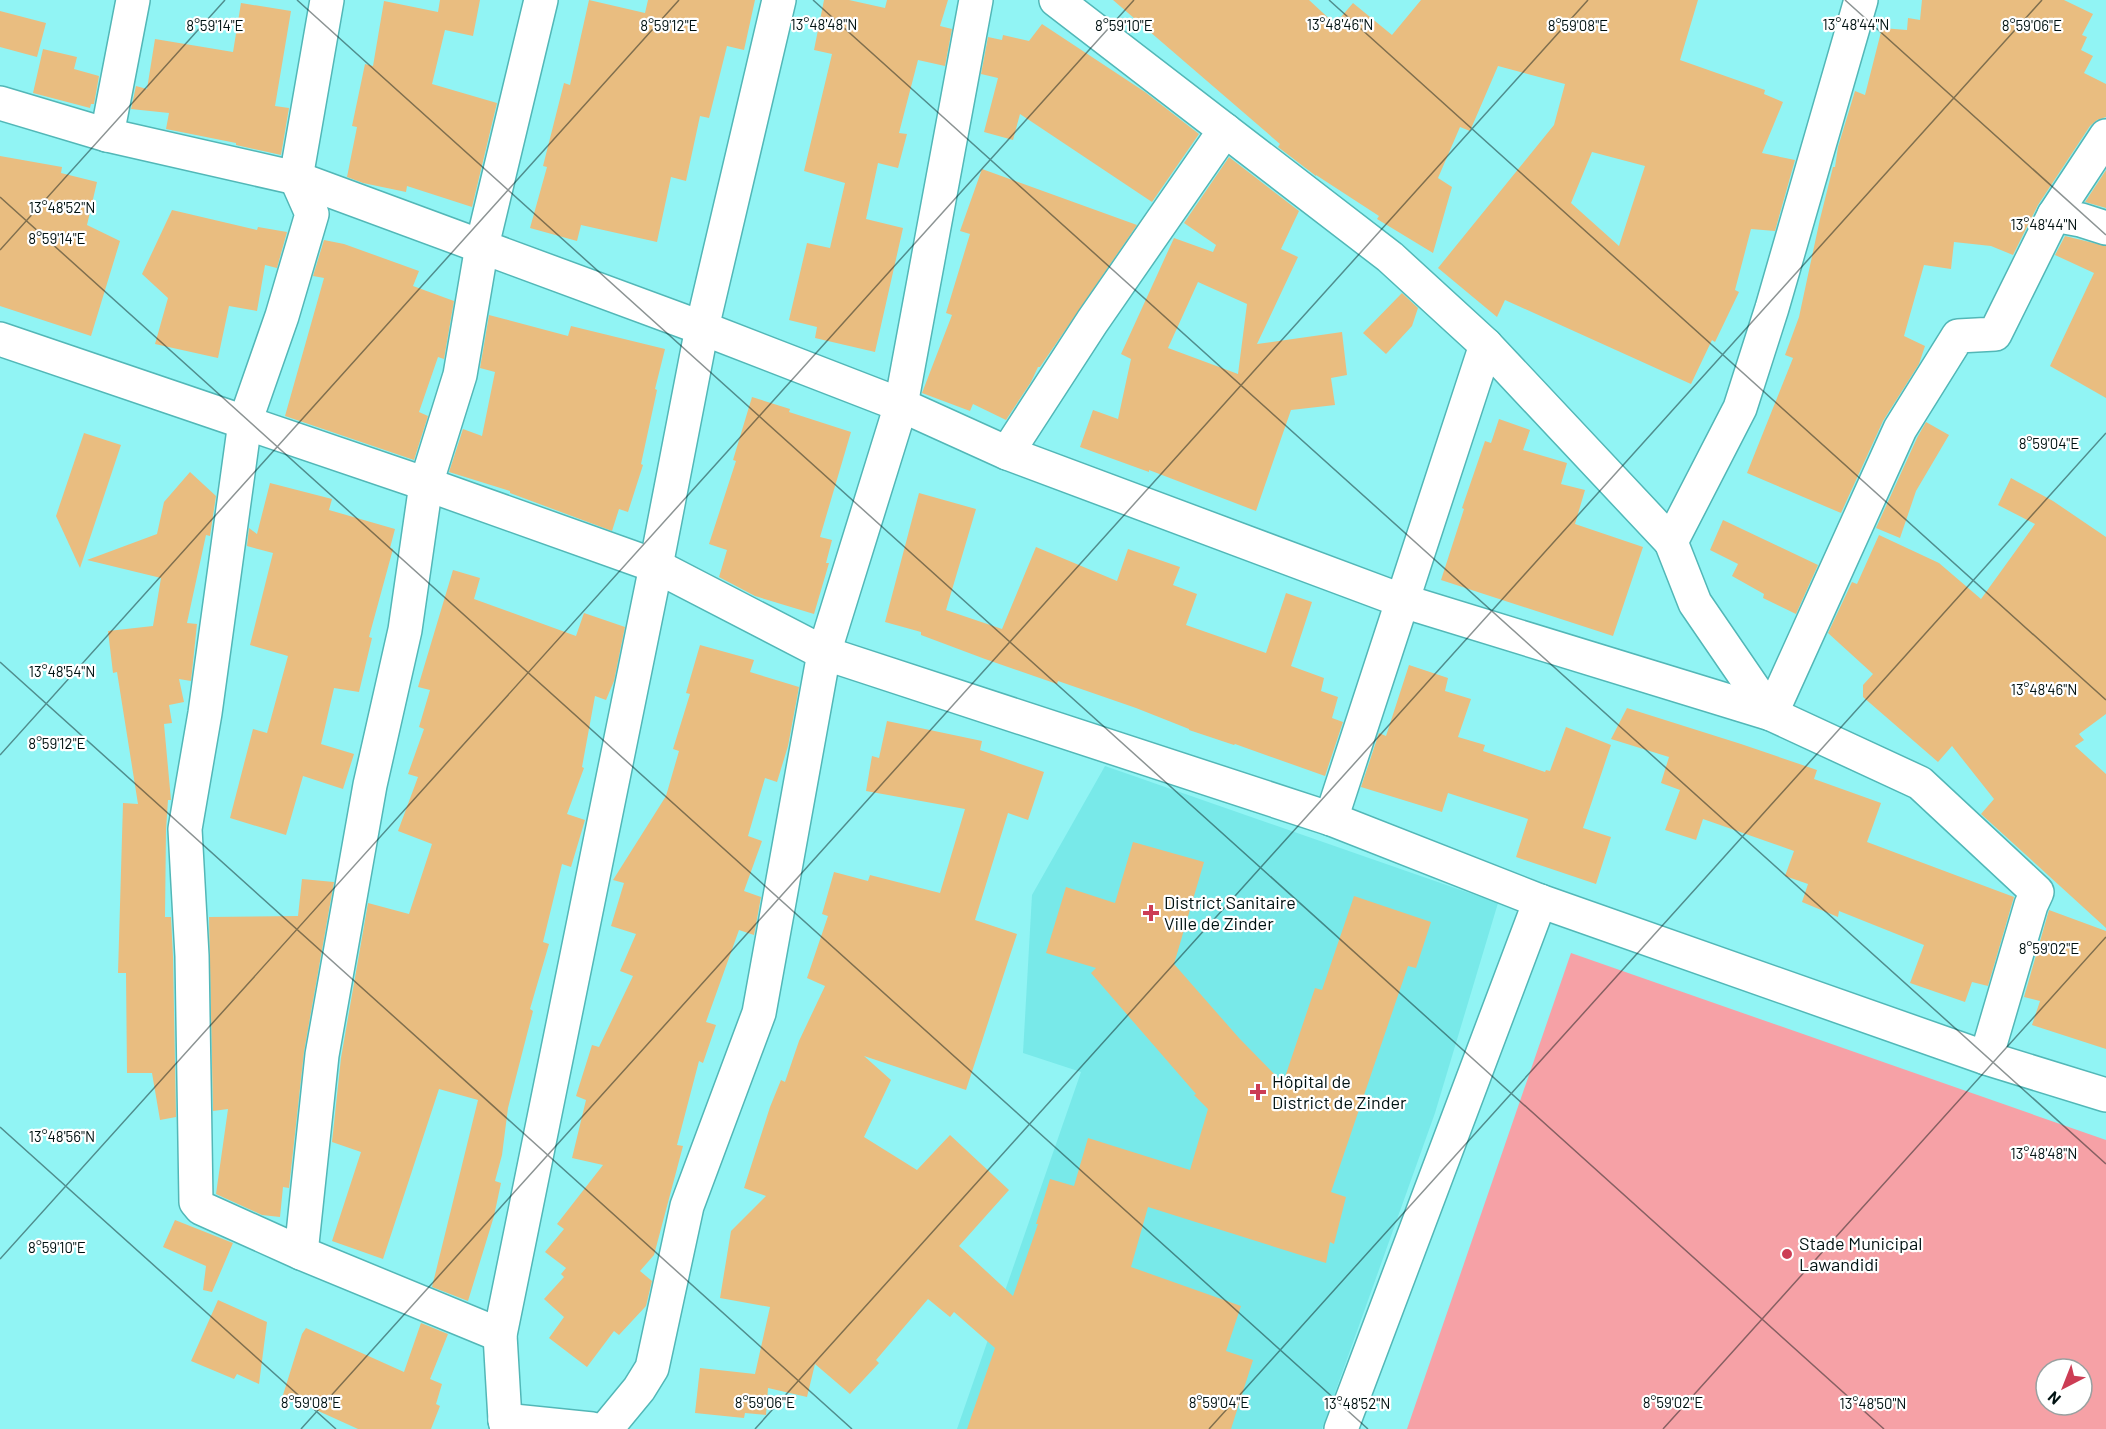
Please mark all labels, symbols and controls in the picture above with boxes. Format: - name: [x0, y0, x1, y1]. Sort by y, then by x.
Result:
- text: 13°48'48"N: [791, 15, 857, 33]
- text: 13°48'46"N: [1307, 15, 1373, 33]
- text: 13°48'44"N: [1822, 15, 1890, 33]
- text: 8°59'14"E: [186, 16, 244, 34]
- text: 8°59'12"E: [640, 16, 698, 34]
- text: 8°59'10"E: [1095, 16, 1153, 34]
- text: 8°59'08"E: [1548, 16, 1608, 34]
- text: 8°59'06"E: [2002, 16, 2062, 34]
- text: 13°48'52"N: [29, 198, 95, 216]
- text: 13°48'44"N: [2010, 215, 2078, 233]
- text: 8°59'14"E: [28, 229, 86, 247]
- text: 8°59'04"E: [2019, 434, 2079, 452]
- text: 13°48'54"N: [29, 662, 95, 680]
- text: 13°48'46"N: [2011, 680, 2077, 698]
- text: 8°59'12"E: [28, 734, 86, 752]
- place label: District Sanitaire Ville de Zinder: [1164, 891, 1296, 934]
- marker: District Sanitaire Ville de Zinder: [1142, 904, 1160, 922]
- text: 8°59'02"E: [2019, 939, 2079, 957]
- place label: Hôpital de District de Zinder: [1272, 1070, 1407, 1113]
- marker: Hôpital de District de Zinder: [1249, 1083, 1267, 1101]
- text: 13°48'56"N: [29, 1127, 95, 1145]
- text: 13°48'48"N: [2011, 1144, 2077, 1162]
- place label: Stade Municipal Lawandidi: [1799, 1232, 1922, 1275]
- text: 8°59'10"E: [28, 1238, 86, 1256]
- marker: Stade Municipal Lawandidi: [1780, 1247, 1794, 1261]
- north arrow: [2034, 1357, 2094, 1417]
- text: N: [2043, 1388, 2064, 1409]
- text: 8°59'08"E: [281, 1393, 341, 1411]
- text: 8°59'06"E: [735, 1393, 795, 1411]
- text: 8°59'04"E: [1189, 1393, 1249, 1411]
- text: 8°59'02"E: [1643, 1393, 1703, 1411]
- text: 13°48'52"N: [1324, 1394, 1390, 1412]
- text: 13°48'50"N: [1839, 1394, 1907, 1412]

